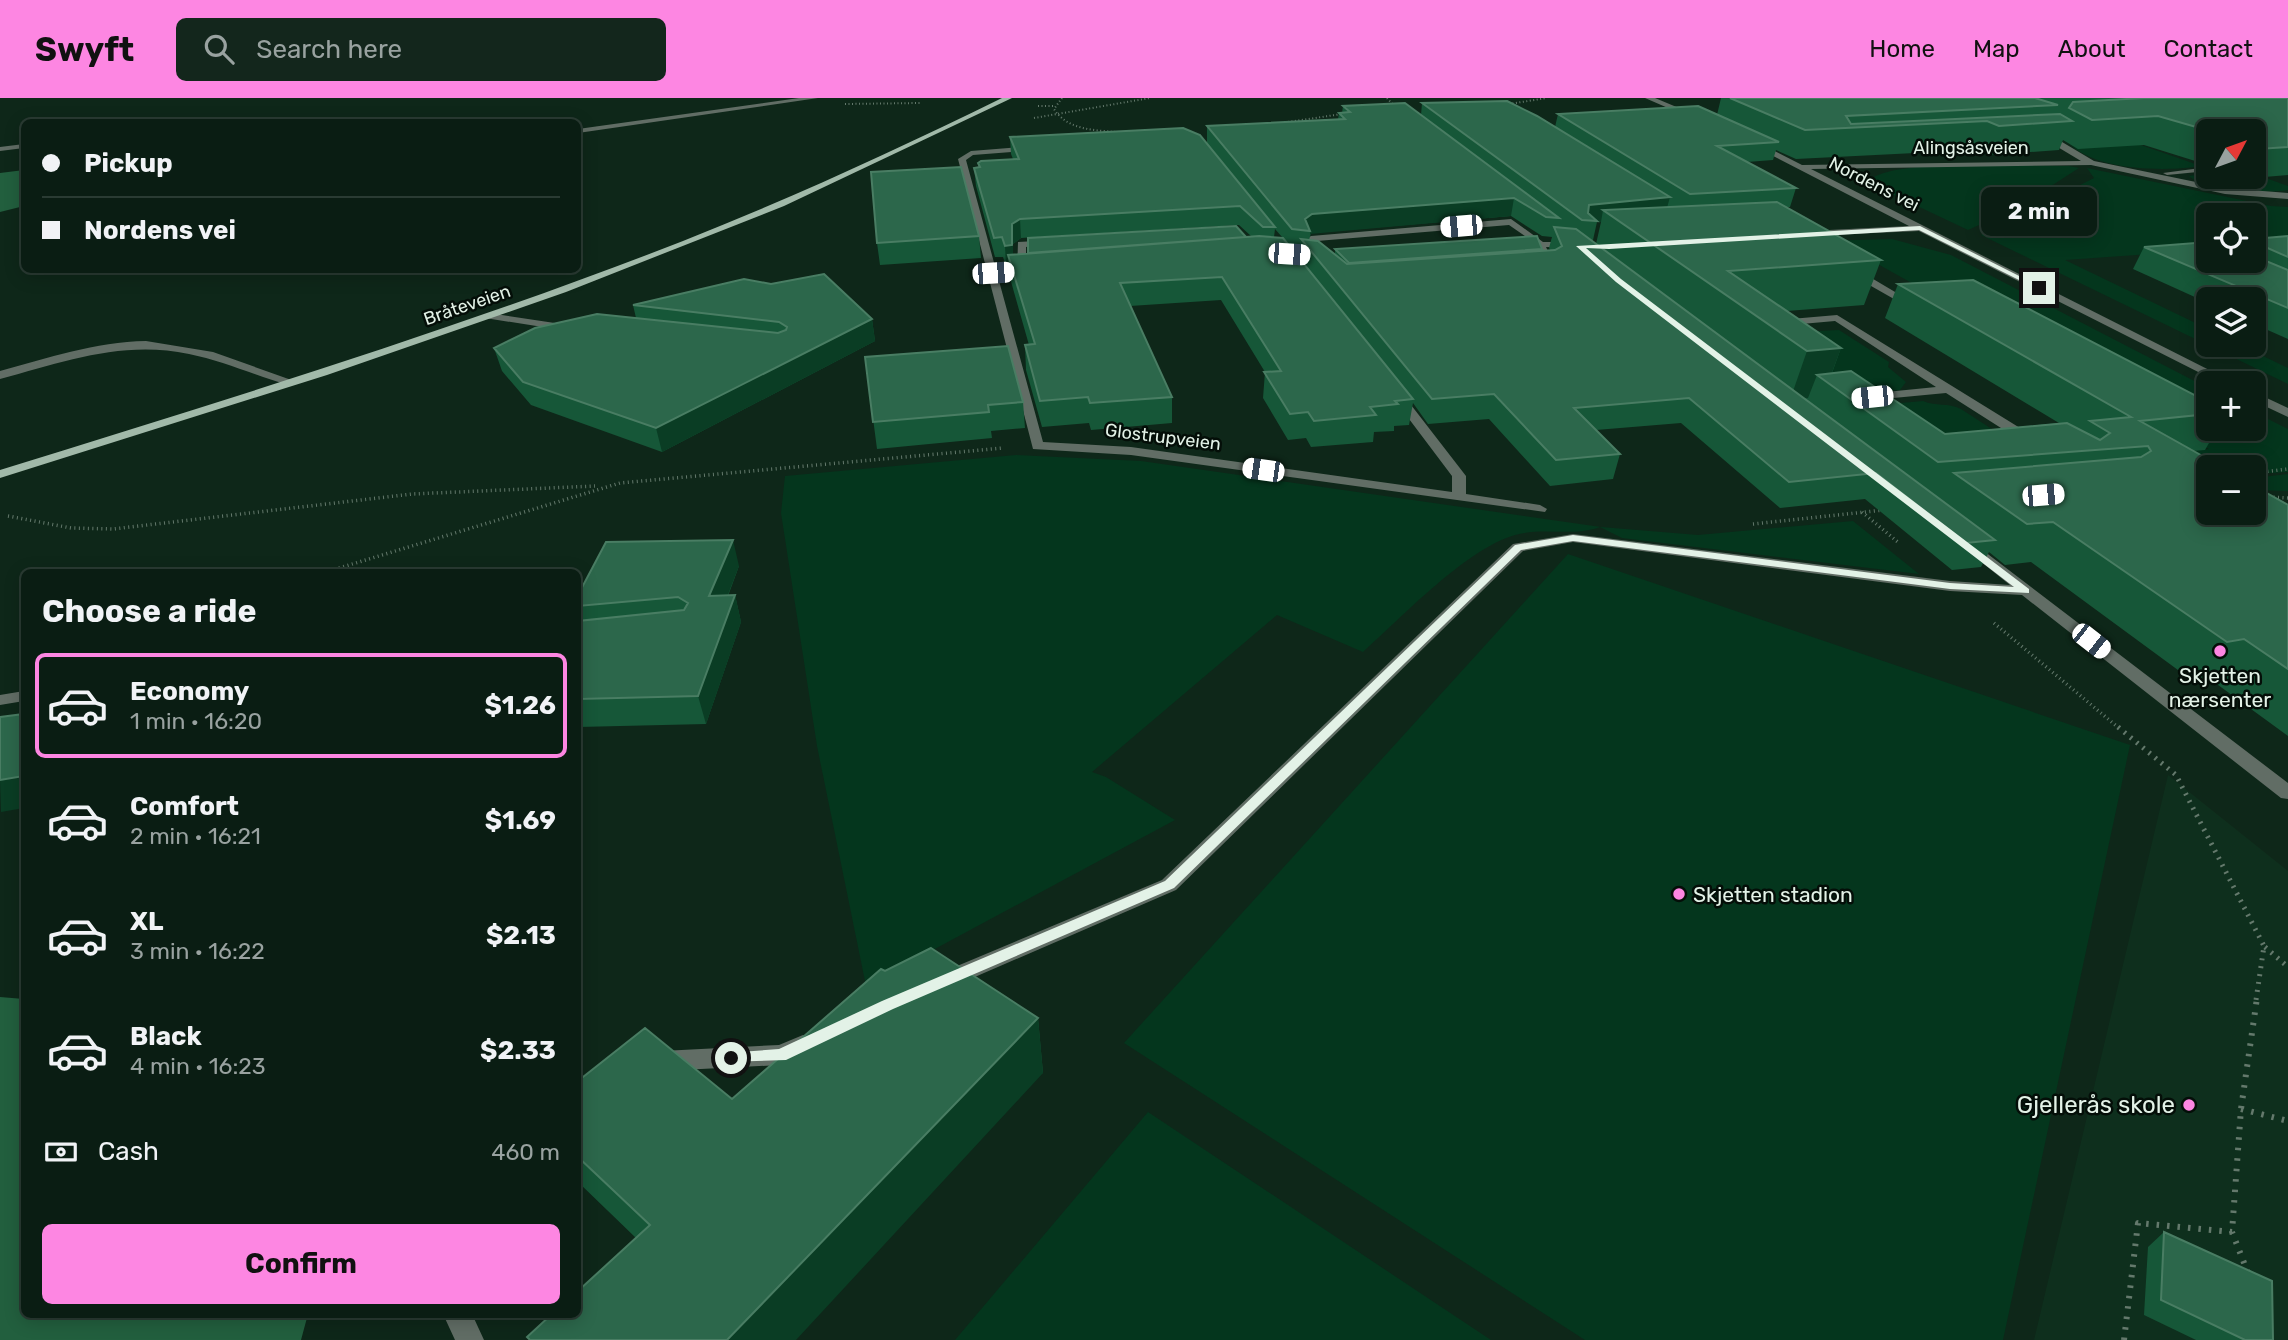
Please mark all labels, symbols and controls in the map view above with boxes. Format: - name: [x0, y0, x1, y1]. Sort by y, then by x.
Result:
- search box: [176, 18, 666, 81]
- text: Swyft: [35, 30, 134, 69]
- icon: search: [200, 30, 238, 68]
- text: Search here: [256, 34, 402, 65]
- text: Home: [1869, 35, 1935, 63]
- text: Map: [1973, 35, 2020, 63]
- text: About: [2058, 35, 2126, 63]
- text: Contact: [2164, 35, 2253, 63]
- north arrow: [2196, 119, 2266, 189]
- map controls: [2196, 119, 2266, 525]
- street label: Alingsåsveien: [1913, 137, 2029, 159]
- text: Pickup: [84, 148, 173, 179]
- street label: Nordens vei: [1825, 152, 1923, 216]
- callout: 2 min: [1981, 186, 2097, 236]
- text: 2 min: [2008, 197, 2070, 225]
- button: locate: [2196, 203, 2266, 273]
- car: [1440, 214, 1483, 238]
- text: Nordens vei: [84, 215, 236, 246]
- car: [1268, 242, 1311, 266]
- car: [972, 261, 1015, 285]
- route end: [2023, 272, 2055, 304]
- street label: Bråteveien: [421, 280, 513, 330]
- button: layers: [2196, 287, 2266, 357]
- button: +: [2196, 371, 2266, 441]
- car: [1851, 384, 1894, 410]
- street label: Glostrupveien: [1104, 419, 1222, 455]
- button: −: [2196, 455, 2266, 525]
- car: [1241, 457, 1286, 483]
- car: [2022, 483, 2065, 507]
- text: Choose a ride: [42, 592, 256, 630]
- car: [2068, 620, 2115, 662]
- marker: Skjetten nærsenter: [2212, 643, 2228, 659]
- place label: Skjetten nærsenter: [2169, 663, 2271, 712]
- icon: car: [46, 674, 109, 737]
- text: Economy: [130, 676, 249, 707]
- text: $1.26: [484, 690, 556, 721]
- text: 1 min · 16:20: [130, 707, 262, 735]
- icon: car: [46, 789, 109, 852]
- text: Comfort: [130, 791, 239, 822]
- text: $1.69: [485, 805, 556, 836]
- text: 2 min · 16:21: [130, 822, 261, 850]
- place label: Skjetten stadion: [1693, 882, 1853, 907]
- marker: Skjetten stadion: [1671, 886, 1687, 902]
- icon: car: [46, 904, 109, 967]
- text: XL: [130, 906, 163, 937]
- text: $2.13: [486, 920, 556, 951]
- text: 3 min · 16:22: [130, 937, 265, 965]
- icon: car: [46, 1019, 109, 1082]
- text: Black: [130, 1021, 202, 1052]
- text: $2.33: [480, 1035, 556, 1066]
- route start: [715, 1042, 747, 1074]
- text: 4 min · 16:23: [130, 1052, 266, 1080]
- place label: Gjellerås skole: [2017, 1091, 2175, 1119]
- marker: Gjellerås skole: [2181, 1097, 2197, 1113]
- icon: cash: [42, 1133, 80, 1171]
- text: Cash: [98, 1136, 159, 1167]
- text: 460 m: [491, 1138, 560, 1166]
- button: Confirm: [42, 1224, 560, 1304]

